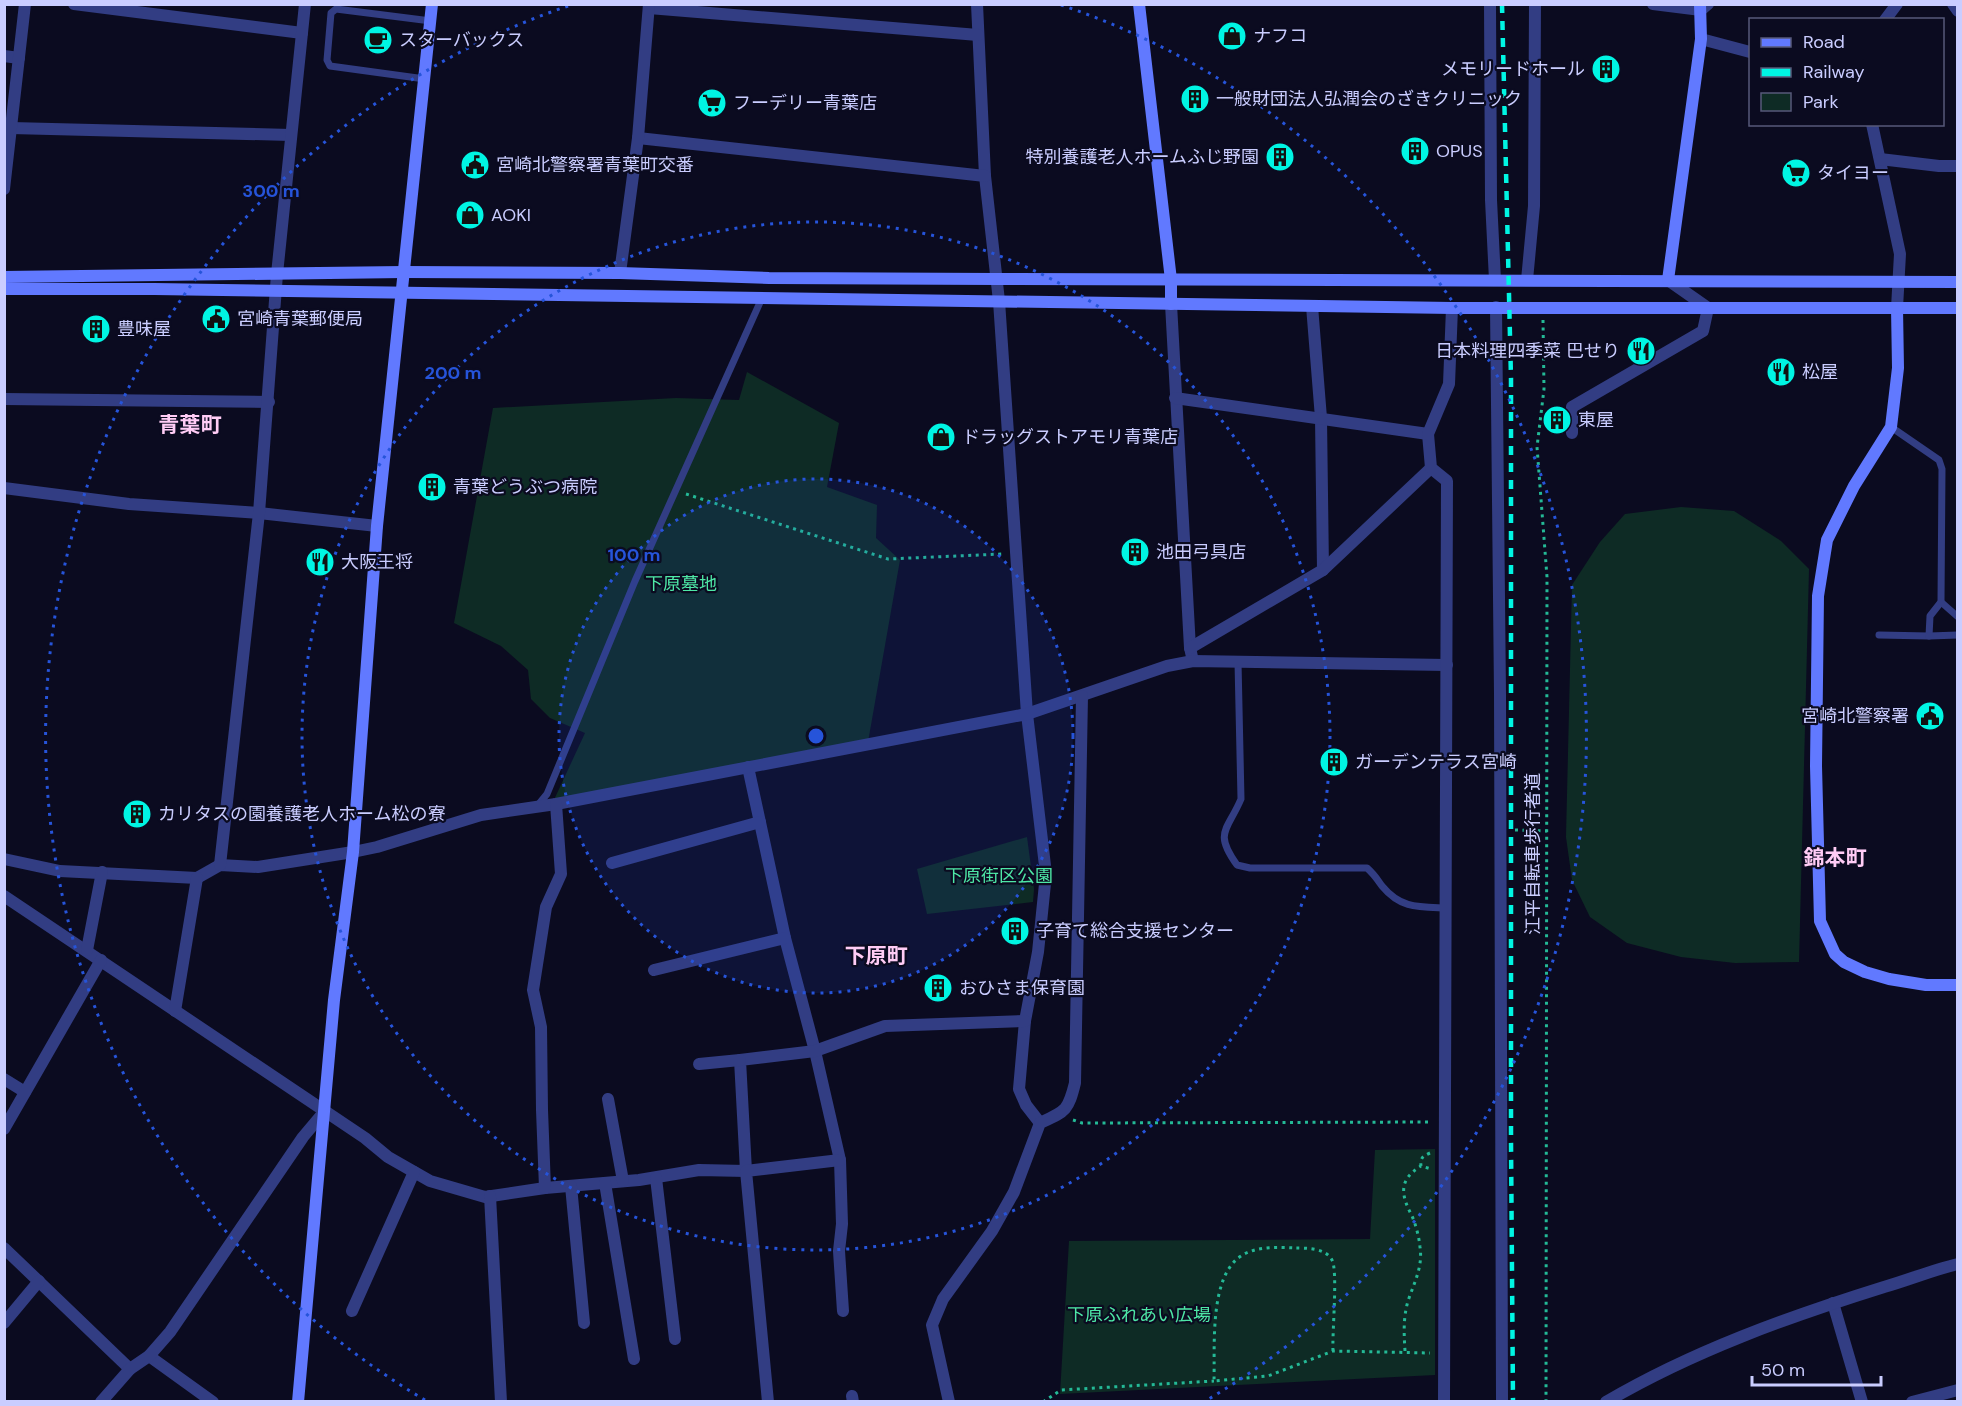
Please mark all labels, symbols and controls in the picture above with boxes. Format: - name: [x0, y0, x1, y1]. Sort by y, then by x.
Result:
- legend: [1749, 18, 1944, 126]
- shop icon: ナフコ: [1216, 20, 1248, 52]
- cafe icon: スターバックス: [362, 24, 394, 56]
- place label: ナフコ: [1253, 24, 1307, 48]
- place label: スターバックス: [399, 28, 524, 52]
- text: Road: [1803, 30, 1845, 54]
- building icon: メモリードホール: [1590, 53, 1622, 85]
- place label: メモリードホール: [1441, 57, 1585, 81]
- text: Railway: [1803, 60, 1865, 84]
- building icon: 一般財団法人弘潤会のざきクリニック: [1179, 83, 1211, 115]
- supermarket icon: フーデリー青葉店: [696, 87, 728, 119]
- place label: 一般財団法人弘潤会のざきクリニック: [1216, 87, 1522, 111]
- text: Park: [1803, 90, 1839, 114]
- place label: フーデリー青葉店: [733, 91, 877, 115]
- building icon: OPUS: [1399, 135, 1431, 167]
- place label: OPUS: [1436, 139, 1483, 163]
- building icon: 特別養護老人ホームふじ野園: [1264, 141, 1296, 173]
- place label: 特別養護老人ホームふじ野園: [1026, 145, 1259, 169]
- public building icon: 宮崎北警察署青葉町交番: [459, 149, 491, 181]
- place label: 宮崎北警察署青葉町交番: [496, 153, 694, 177]
- supermarket icon: タイヨー: [1780, 157, 1812, 189]
- place label: タイヨー: [1817, 161, 1889, 185]
- text: 300 m: [242, 179, 300, 203]
- shop icon: AOKI: [454, 199, 486, 231]
- place label: AOKI: [491, 203, 531, 227]
- public building icon: 宮崎青葉郵便局: [200, 303, 232, 335]
- place label: 宮崎青葉郵便局: [237, 307, 363, 331]
- building icon: 豊味屋: [80, 313, 112, 345]
- place label: 豊味屋: [117, 317, 171, 341]
- restaurant icon: 日本料理四季菜 巴せり: [1625, 335, 1657, 367]
- place label: 日本料理四季菜 巴せり: [1435, 339, 1620, 363]
- restaurant icon: 松屋: [1765, 356, 1797, 388]
- place label: 松屋: [1802, 360, 1838, 384]
- text: 200 m: [425, 361, 481, 385]
- building icon: 東屋: [1541, 404, 1573, 436]
- place label: 東屋: [1578, 408, 1614, 432]
- district label: 青葉町: [159, 411, 222, 439]
- shop icon: ドラッグストアモリ青葉店: [925, 421, 957, 453]
- place label: ドラッグストアモリ青葉店: [962, 425, 1178, 449]
- building icon: 青葉どうぶつ病院: [416, 471, 448, 503]
- place label: 青葉どうぶつ病院: [453, 475, 597, 499]
- building icon: 池田弓具店: [1119, 536, 1151, 568]
- place label: 池田弓具店: [1156, 540, 1246, 564]
- text: 100 m: [607, 543, 661, 567]
- restaurant icon: 大阪王将: [304, 546, 336, 578]
- place label: 大阪王将: [341, 550, 413, 574]
- park label: 下原墓地: [645, 572, 717, 596]
- public building icon: 宮崎北警察署: [1914, 700, 1946, 732]
- place label: 宮崎北警察署: [1801, 704, 1909, 728]
- centre of rings: [806, 726, 826, 746]
- building icon: ガーデンテラス宮崎: [1318, 746, 1350, 778]
- place label: ガーデンテラス宮崎: [1355, 750, 1517, 774]
- street label: 江平自転車歩行者道: [1521, 773, 1545, 935]
- building icon: カリタスの園養護老人ホーム松の寮: [121, 798, 153, 830]
- place label: カリタスの園養護老人ホーム松の寮: [158, 802, 445, 826]
- district label: 錦本町: [1804, 844, 1867, 872]
- park label: 下原街区公園: [945, 864, 1053, 888]
- building icon: 子育て総合支援センター: [999, 915, 1031, 947]
- place label: 子育て総合支援センター: [1036, 919, 1234, 943]
- district label: 下原町: [845, 942, 908, 970]
- building icon: おひさま保育園: [922, 972, 954, 1004]
- place label: おひさま保育園: [959, 976, 1085, 1000]
- park label: 下原ふれあい広場: [1067, 1303, 1211, 1327]
- scale bar: [1752, 1349, 1881, 1387]
- text: 50 m: [1761, 1358, 1805, 1382]

